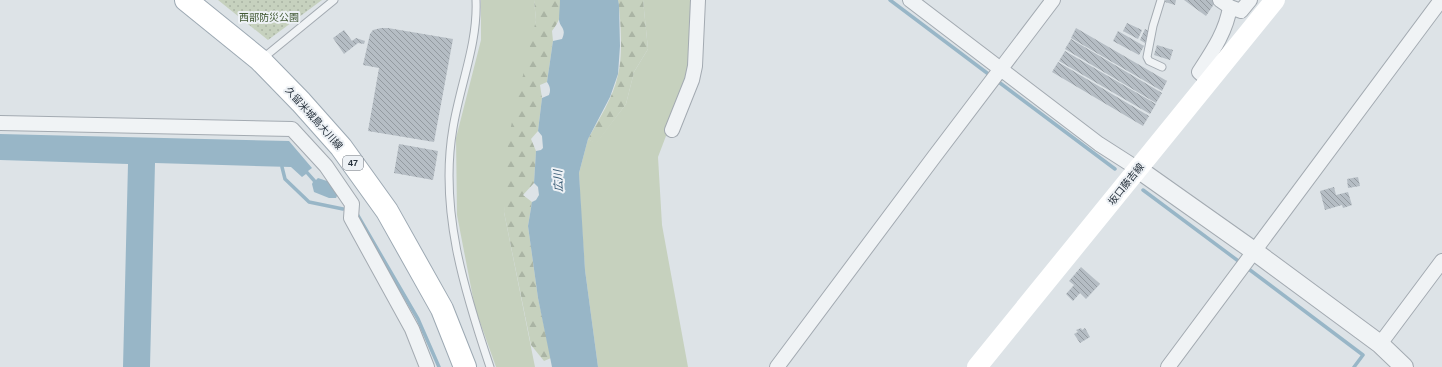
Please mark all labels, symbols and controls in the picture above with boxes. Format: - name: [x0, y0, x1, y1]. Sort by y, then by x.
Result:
- park label: 西部防災公園: [239, 12, 299, 23]
- street label: 久留米城島大川線: [283, 85, 345, 151]
- road number: 47: [343, 156, 363, 170]
- street label: 坂口藤吉線: [1106, 161, 1146, 207]
- water label: 広川: [552, 169, 564, 192]

